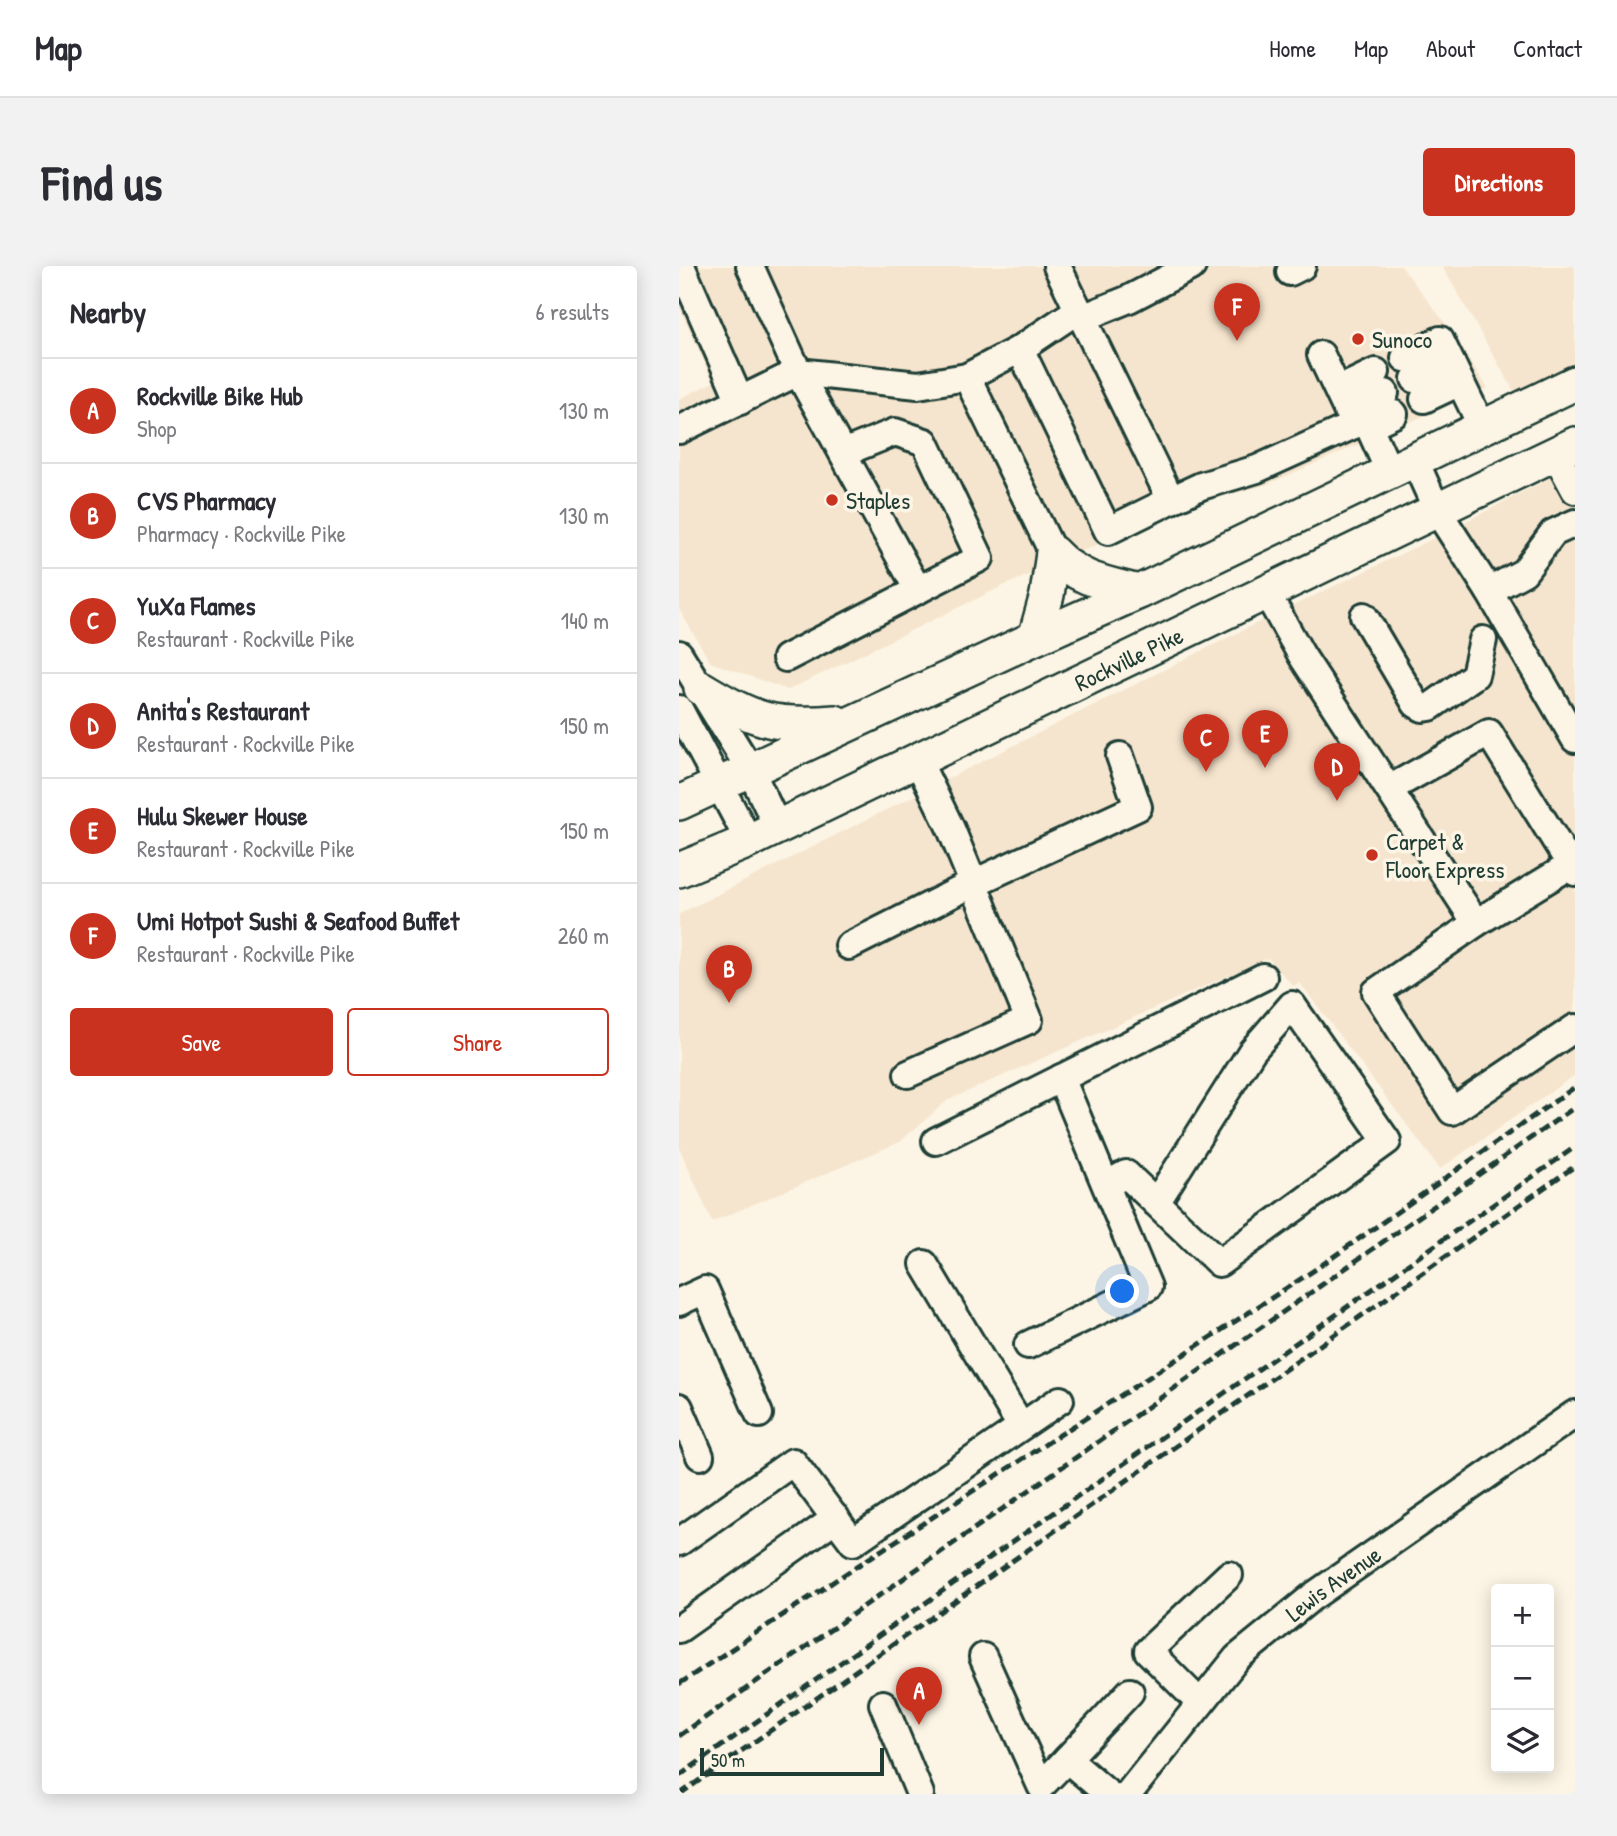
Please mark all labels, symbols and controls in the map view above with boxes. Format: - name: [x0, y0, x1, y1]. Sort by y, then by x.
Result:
- text: Map: [35, 26, 82, 70]
- text: Home: [1269, 32, 1316, 64]
- text: Map: [1354, 32, 1388, 64]
- text: About: [1426, 32, 1475, 64]
- text: Contact: [1513, 32, 1582, 64]
- button: Directions: [1423, 148, 1575, 216]
- text: Find us: [42, 149, 162, 215]
- pin: F: [1214, 283, 1260, 341]
- text: Nearby: [70, 292, 146, 332]
- text: 6 results: [536, 296, 609, 327]
- place label: Sunoco: [1372, 323, 1432, 355]
- marker: Sunoco: [1350, 331, 1366, 347]
- text: Rockville Bike Hub: [137, 378, 303, 413]
- text: A: [87, 395, 99, 426]
- text: 130 m: [559, 395, 609, 426]
- text: Shop: [137, 413, 176, 444]
- text: CVS Pharmacy: [137, 483, 276, 518]
- place label: Staples: [846, 484, 910, 516]
- marker: Staples: [824, 492, 840, 508]
- text: B: [87, 500, 99, 531]
- text: 130 m: [559, 500, 609, 531]
- text: Pharmacy · Rockville Pike: [137, 518, 346, 549]
- text: YuXa Flames: [137, 588, 256, 623]
- text: C: [87, 605, 99, 636]
- text: 140 m: [561, 605, 609, 636]
- street label: Rockville Pike: [1069, 619, 1189, 698]
- text: Restaurant · Rockville Pike: [137, 623, 355, 654]
- text: Anita's Restaurant: [137, 693, 309, 728]
- text: D: [88, 710, 98, 741]
- text: 150 m: [560, 710, 609, 741]
- pin: E: [1242, 710, 1288, 768]
- pin: C: [1183, 714, 1229, 772]
- text: Restaurant · Rockville Pike: [137, 728, 355, 759]
- pin: D: [1314, 743, 1360, 801]
- text: Hulu Skewer House: [137, 798, 308, 833]
- text: E: [88, 815, 98, 846]
- text: 150 m: [560, 815, 609, 846]
- place label: Carpet & Floor Express: [1385, 825, 1504, 885]
- text: Restaurant · Rockville Pike: [137, 833, 355, 864]
- marker: Carpet & Floor Express: [1364, 847, 1380, 863]
- text: Umi Hotpot Sushi & Seafood Buffet: [137, 903, 459, 938]
- text: F: [89, 920, 97, 951]
- text: 260 m: [558, 920, 609, 951]
- text: Restaurant · Rockville Pike: [137, 938, 355, 969]
- pin: B: [706, 945, 752, 1003]
- button: Save: [70, 1008, 333, 1076]
- button: Share: [347, 1008, 609, 1076]
- your location: [1105, 1274, 1139, 1308]
- street label: Lewis Avenue: [1278, 1538, 1387, 1629]
- map controls: [1491, 1584, 1554, 1773]
- button: +: [1491, 1584, 1554, 1647]
- button: −: [1491, 1647, 1554, 1710]
- pin: A: [896, 1667, 942, 1725]
- button: layers: [1491, 1710, 1554, 1773]
- scale bar: [700, 1745, 884, 1777]
- text: 50 m: [711, 1747, 745, 1773]

